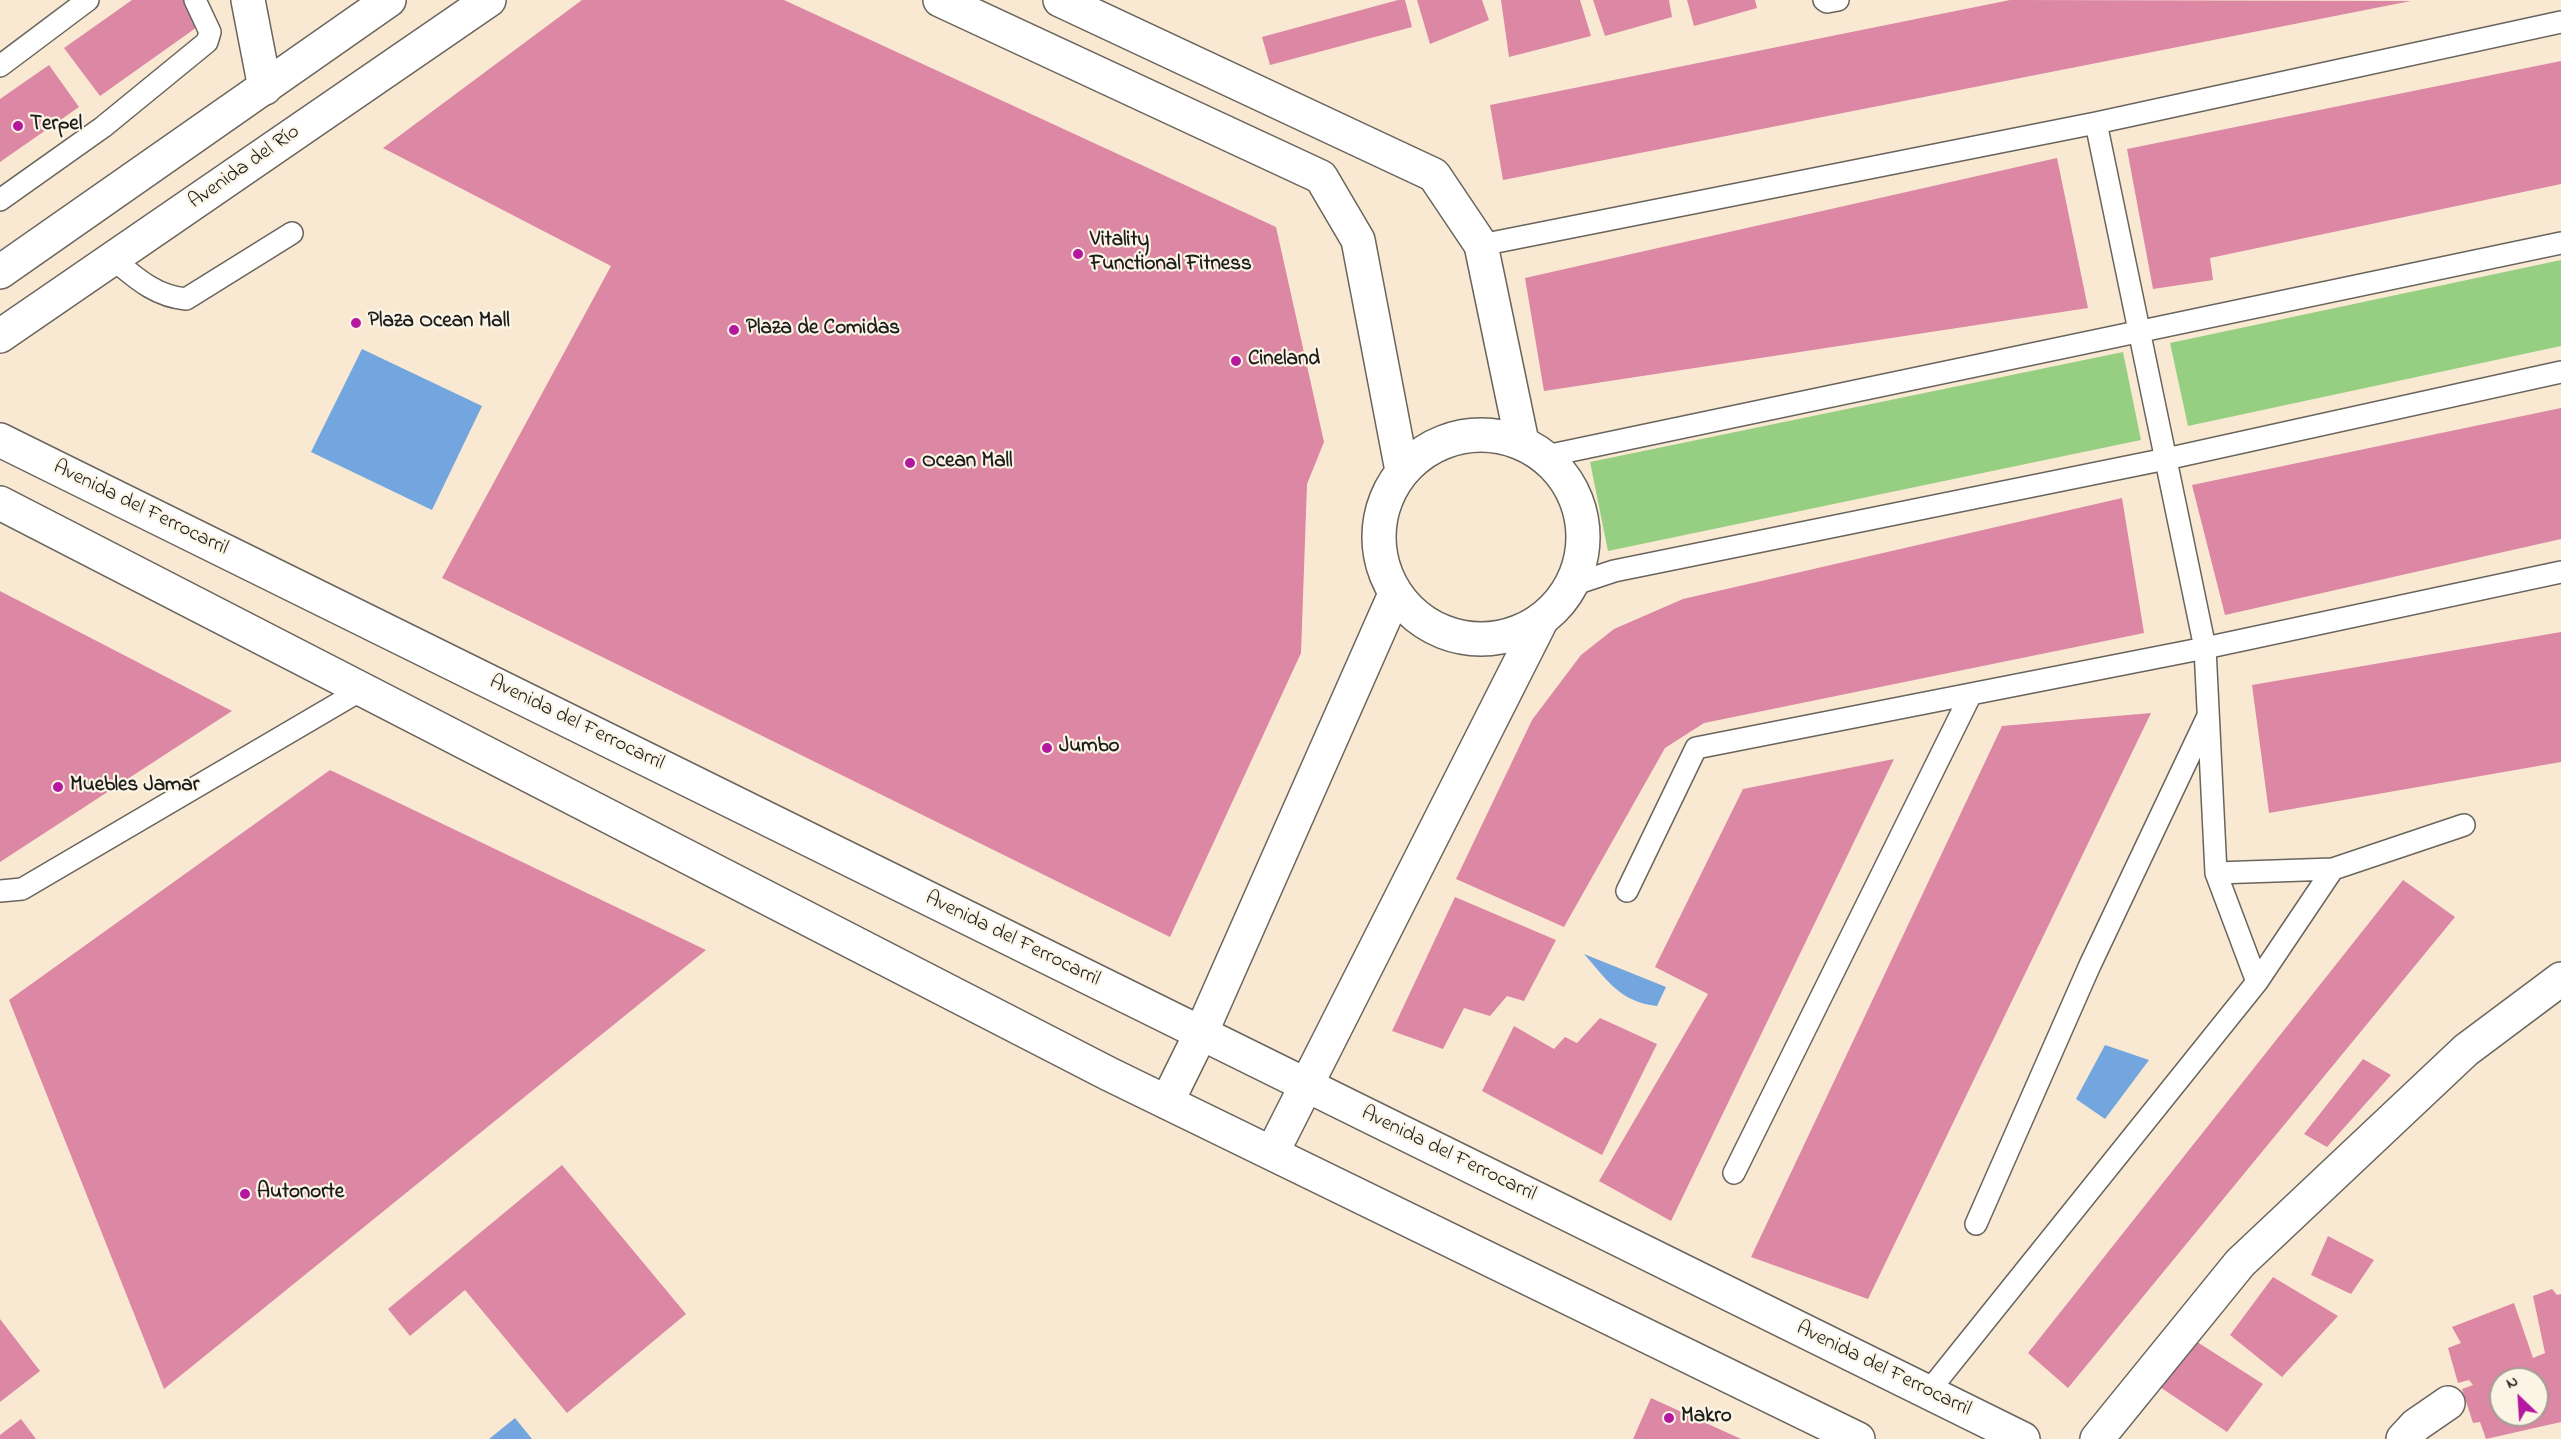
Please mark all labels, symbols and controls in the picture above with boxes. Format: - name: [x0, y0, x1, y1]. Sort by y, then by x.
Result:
- place label: Terpel: [30, 113, 82, 139]
- marker: Terpel: [11, 119, 25, 133]
- street label: Avenida del Río: [185, 120, 305, 216]
- place label: Vitality Functional Fitness: [1090, 229, 1252, 279]
- marker: Vitality Functional Fitness: [1071, 247, 1085, 261]
- place label: Plaza Ocean Mall: [368, 310, 510, 336]
- marker: Plaza Ocean Mall: [349, 316, 363, 330]
- place label: Plaza de Comidas: [746, 317, 900, 343]
- marker: Plaza de Comidas: [727, 323, 741, 337]
- place label: Cineland: [1248, 348, 1320, 374]
- marker: Cineland: [1229, 354, 1243, 368]
- place label: Ocean Mall: [922, 450, 1013, 476]
- street label: Avenida del Ferrocarril: [48, 456, 232, 562]
- marker: Ocean Mall: [903, 456, 917, 470]
- street label: Avenida del Ferrocarril: [484, 671, 668, 777]
- place label: Jumbo: [1059, 735, 1120, 761]
- marker: Jumbo: [1040, 741, 1054, 755]
- place label: Muebles Jamar: [70, 774, 199, 800]
- marker: Muebles Jamar: [51, 780, 65, 794]
- street label: Avenida del Ferrocarril: [920, 887, 1104, 993]
- street label: Avenida del Ferrocarril: [1356, 1102, 1540, 1208]
- place label: Autonorte: [257, 1181, 344, 1207]
- marker: Autonorte: [238, 1187, 252, 1201]
- street label: Avenida del Ferrocarril: [1791, 1317, 1975, 1423]
- north arrow: [2489, 1367, 2549, 1427]
- text: N: [2502, 1369, 2522, 1396]
- place label: Makro: [1681, 1405, 1732, 1431]
- marker: Makro: [1662, 1411, 1676, 1425]

